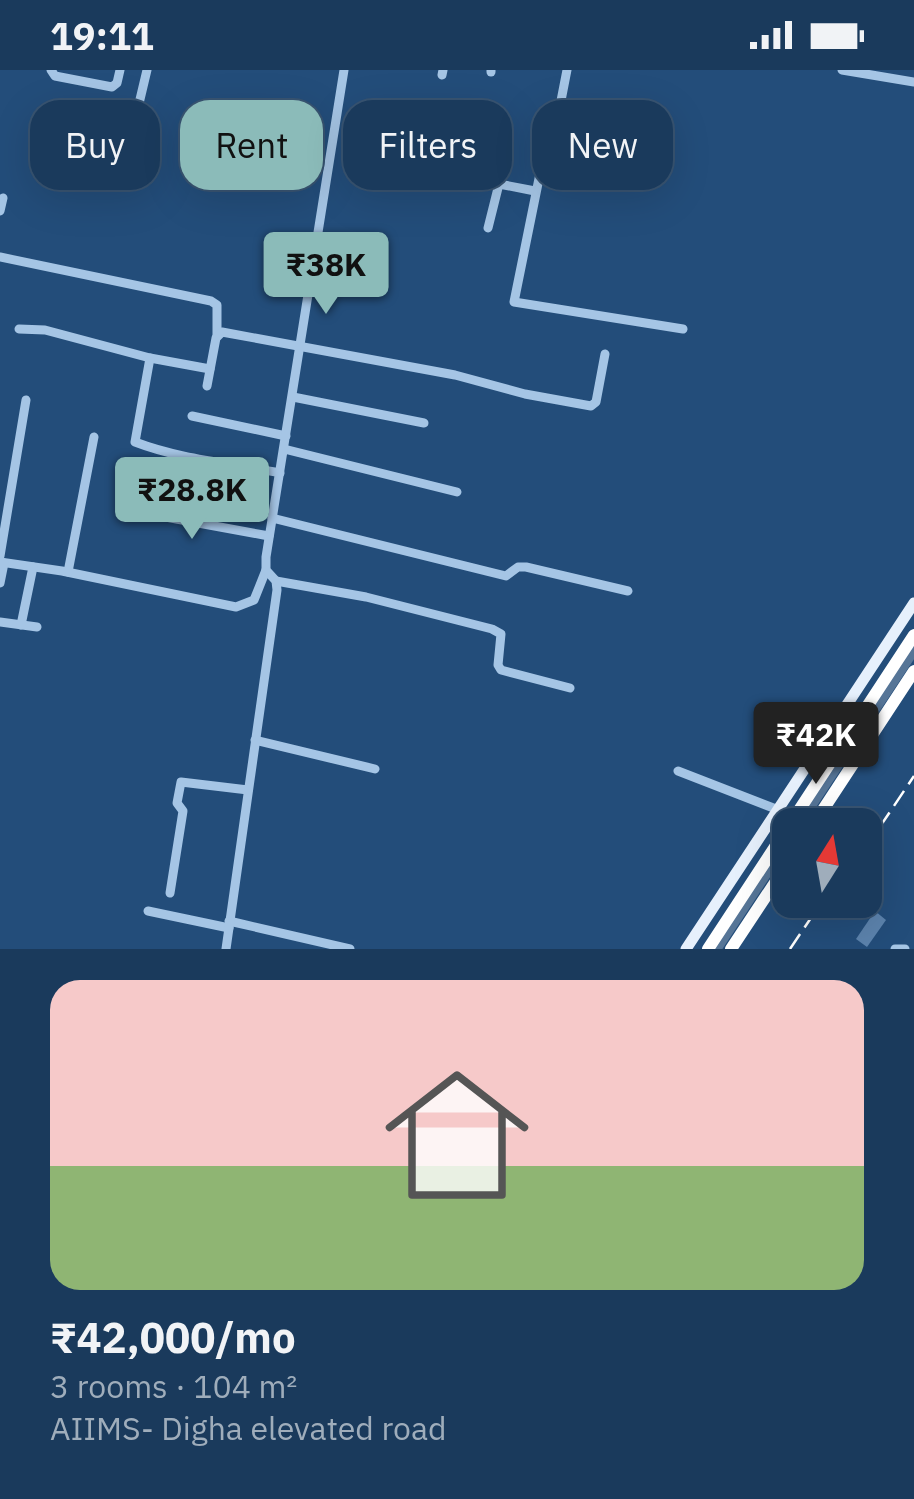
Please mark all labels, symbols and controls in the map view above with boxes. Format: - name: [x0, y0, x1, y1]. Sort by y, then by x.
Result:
- text: 19:11: [50, 11, 154, 60]
- chip: Buy: [30, 100, 160, 190]
- chip: Rent: [180, 100, 323, 190]
- chip: Filters: [343, 100, 512, 190]
- chip: New: [532, 100, 673, 190]
- pin: ₹38K: [267, 232, 385, 317]
- text: ₹38K: [286, 243, 366, 285]
- pin: ₹28.8K: [111, 457, 273, 542]
- text: ₹28.8K: [137, 468, 247, 510]
- pin: ₹42K: [757, 702, 875, 787]
- text: ₹42K: [776, 713, 856, 755]
- north arrow: [772, 808, 882, 918]
- map controls: [772, 808, 882, 918]
- icon: home: [367, 1045, 547, 1225]
- text: ₹42,000/mo: [50, 1310, 296, 1365]
- text: 3 rooms · 104 m²: [50, 1365, 297, 1407]
- text: AIIMS- Digha elevated road: [50, 1407, 447, 1449]

